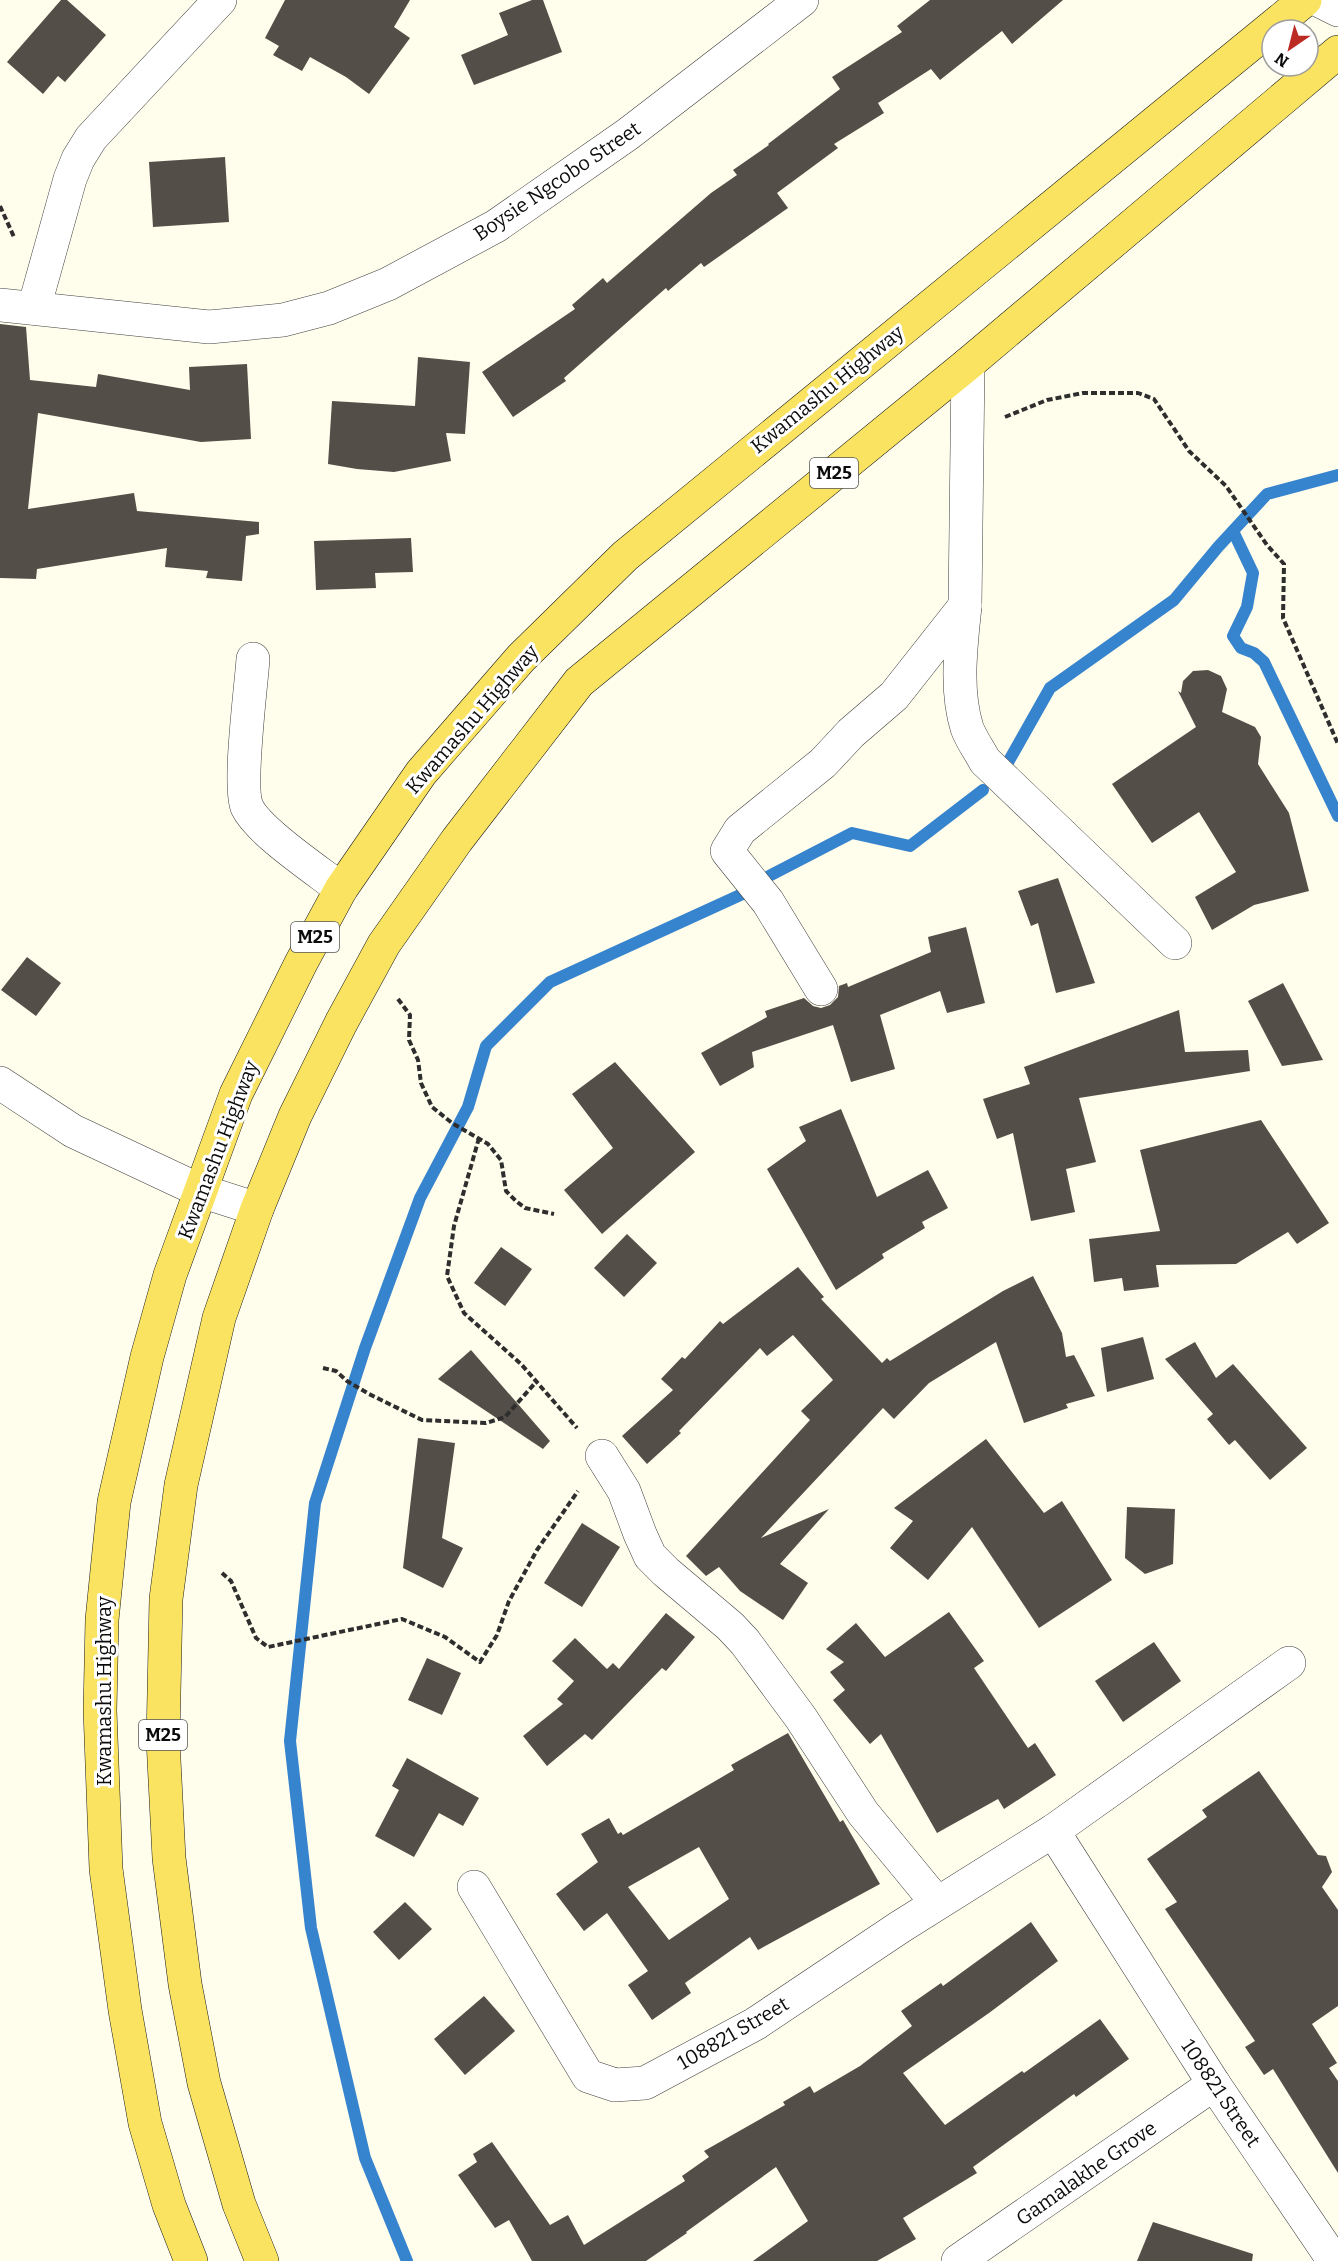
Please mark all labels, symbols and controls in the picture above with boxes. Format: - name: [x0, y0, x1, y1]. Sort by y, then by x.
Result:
- north arrow: [1260, 18, 1320, 78]
- text: N: [1271, 49, 1292, 71]
- street label: Boysie Ngcobo Street: [469, 116, 645, 246]
- street label: Kwamashu Highway: [746, 320, 909, 458]
- road number: M25: [810, 458, 858, 488]
- street label: Kwamashu Highway: [401, 639, 544, 798]
- road number: M25: [291, 922, 339, 952]
- street label: Kwamashu Highway: [173, 1057, 263, 1243]
- street label: Kwamashu Highway: [92, 1596, 116, 1786]
- road number: M25: [139, 1720, 187, 1750]
- street label: 108821 Street: [673, 1991, 793, 2075]
- street label: 108821 Street: [1176, 2035, 1266, 2151]
- street label: Gamalakhe Grove: [1011, 2116, 1161, 2230]

